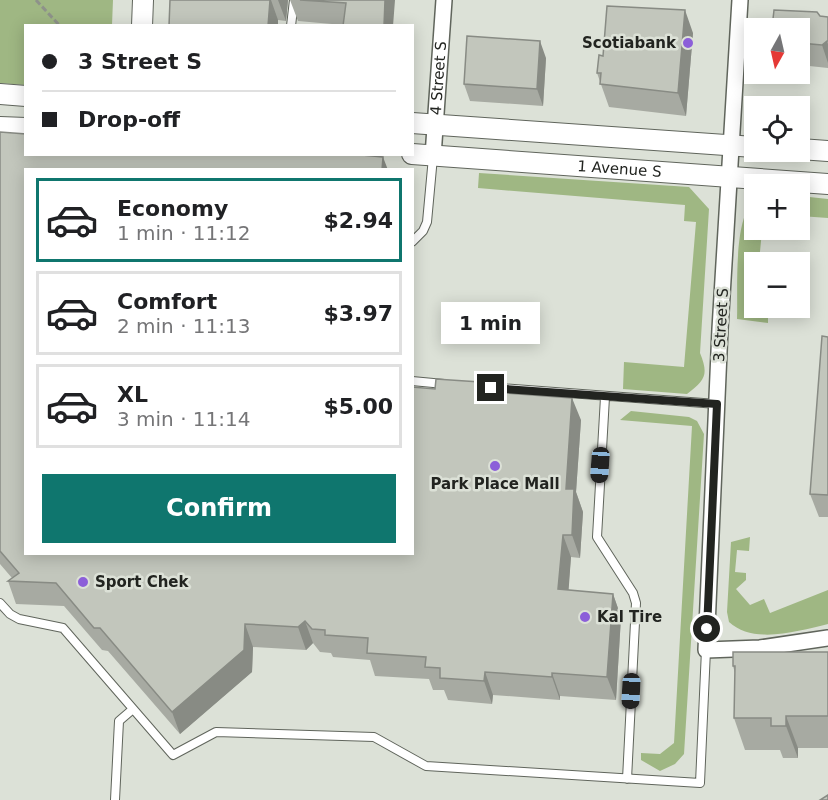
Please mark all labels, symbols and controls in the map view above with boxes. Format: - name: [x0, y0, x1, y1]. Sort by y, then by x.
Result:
- north arrow: [744, 18, 810, 84]
- map controls: [744, 18, 810, 318]
- place label: Scotiabank: [582, 34, 677, 52]
- marker: Scotiabank: [681, 36, 695, 50]
- street label: 4 Street S: [427, 41, 450, 116]
- text: 3 Street S: [78, 49, 202, 74]
- button: locate: [744, 96, 810, 162]
- text: Drop-off: [78, 107, 180, 132]
- street label: 1 Avenue S: [577, 157, 662, 181]
- button: +: [744, 174, 810, 240]
- icon: car: [45, 193, 99, 247]
- text: Economy: [117, 196, 228, 221]
- text: $2.94: [323, 208, 393, 233]
- text: 1 min · 11:12: [117, 221, 251, 245]
- button: −: [744, 252, 810, 318]
- icon: car: [45, 286, 99, 340]
- street label: 3 Street S: [710, 287, 732, 363]
- text: Comfort: [117, 289, 217, 314]
- text: $3.97: [323, 301, 393, 326]
- callout: 1 min: [442, 301, 540, 343]
- text: 1 min: [459, 311, 522, 335]
- text: 2 min · 11:13: [117, 314, 251, 338]
- route end: [477, 374, 504, 401]
- icon: car: [45, 379, 99, 433]
- text: XL: [117, 382, 148, 407]
- text: $5.00: [323, 394, 393, 419]
- text: 3 min · 11:14: [117, 407, 251, 431]
- car: [590, 446, 610, 484]
- marker: Park Place Mall: [488, 459, 502, 473]
- button: Confirm: [42, 474, 396, 543]
- place label: Park Place Mall: [430, 475, 560, 493]
- place label: Sport Chek: [95, 573, 189, 591]
- marker: Sport Chek: [76, 575, 90, 589]
- place label: Kal Tire: [597, 608, 662, 626]
- marker: Kal Tire: [578, 610, 592, 624]
- route start: [693, 615, 720, 642]
- car: [621, 673, 641, 709]

